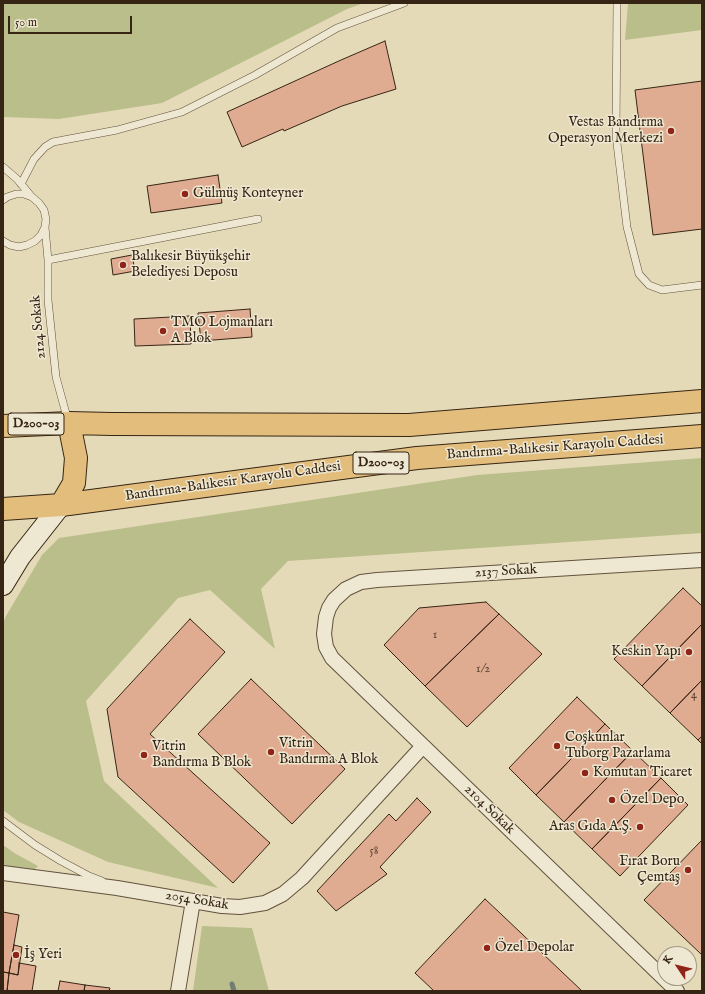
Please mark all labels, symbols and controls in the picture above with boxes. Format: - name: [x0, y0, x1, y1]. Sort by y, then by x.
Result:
- scale bar: [10, 8, 134, 34]
- text: 50 m: [15, 15, 37, 30]
- place label: Vestas Bandırma Operasyon Merkezi: [548, 115, 663, 148]
- marker: Vestas Bandırma Operasyon Merkezi: [666, 126, 676, 136]
- place label: Gülmüş Konteyner: [193, 186, 303, 202]
- marker: Gülmüş Konteyner: [180, 189, 190, 199]
- place label: Balıkesir Büyükşehir Belediyesi Deposu: [131, 249, 250, 282]
- marker: Balıkesir Büyükşehir Belediyesi Deposu: [118, 260, 128, 270]
- street label: 2124 Sokak: [28, 294, 50, 360]
- place label: TMO Lojmanları A Blok: [171, 315, 273, 348]
- marker: TMO Lojmanları A Blok: [158, 326, 168, 336]
- road number: D200-03: [8, 413, 64, 435]
- street label: Bandırma-Balıkesir Karayolu Caddesi: [446, 432, 664, 464]
- road number: D200-03: [353, 452, 409, 474]
- street label: Bandırma-Balıkesir Karayolu Caddesi: [124, 459, 342, 505]
- street label: 2137 Sokak: [474, 562, 538, 582]
- house number: 1: [433, 629, 437, 643]
- place label: Keskin Yapı: [611, 644, 681, 660]
- marker: Keskin Yapı: [684, 647, 694, 657]
- house number: 1/2: [476, 663, 490, 677]
- house number: 4: [691, 689, 697, 703]
- place label: Coşkunlar Tuborg Pazarlama: [565, 730, 670, 762]
- place label: Vitrin Bandırma A Blok: [279, 736, 379, 768]
- place label: Vitrin Bandırma B Blok: [152, 739, 251, 772]
- marker: Coşkunlar Tuborg Pazarlama: [552, 741, 562, 751]
- marker: Vitrin Bandırma A Blok: [266, 747, 276, 757]
- marker: Vitrin Bandırma B Blok: [139, 750, 149, 760]
- place label: Komutan Ticaret: [593, 765, 692, 781]
- marker: Komutan Ticaret: [580, 768, 590, 778]
- street label: 2104 Sokak: [460, 782, 518, 838]
- place label: Özel Depo: [620, 792, 684, 808]
- marker: Özel Depo: [607, 795, 617, 805]
- place label: Aras Gıda A.Ş.: [549, 819, 632, 835]
- marker: Aras Gıda A.Ş.: [635, 822, 645, 832]
- house number: 58: [369, 845, 379, 859]
- place label: Fırat Boru Çemtaş: [619, 854, 680, 886]
- marker: Fırat Boru Çemtaş: [683, 865, 693, 875]
- street label: 2054 Sokak: [164, 888, 230, 914]
- place label: Özel Depolar: [495, 940, 574, 956]
- marker: Özel Depolar: [482, 943, 492, 953]
- north arrow: [657, 946, 697, 986]
- place label: İş Yeri: [24, 947, 62, 963]
- marker: İş Yeri: [11, 950, 21, 960]
- text: K: [660, 952, 676, 967]

